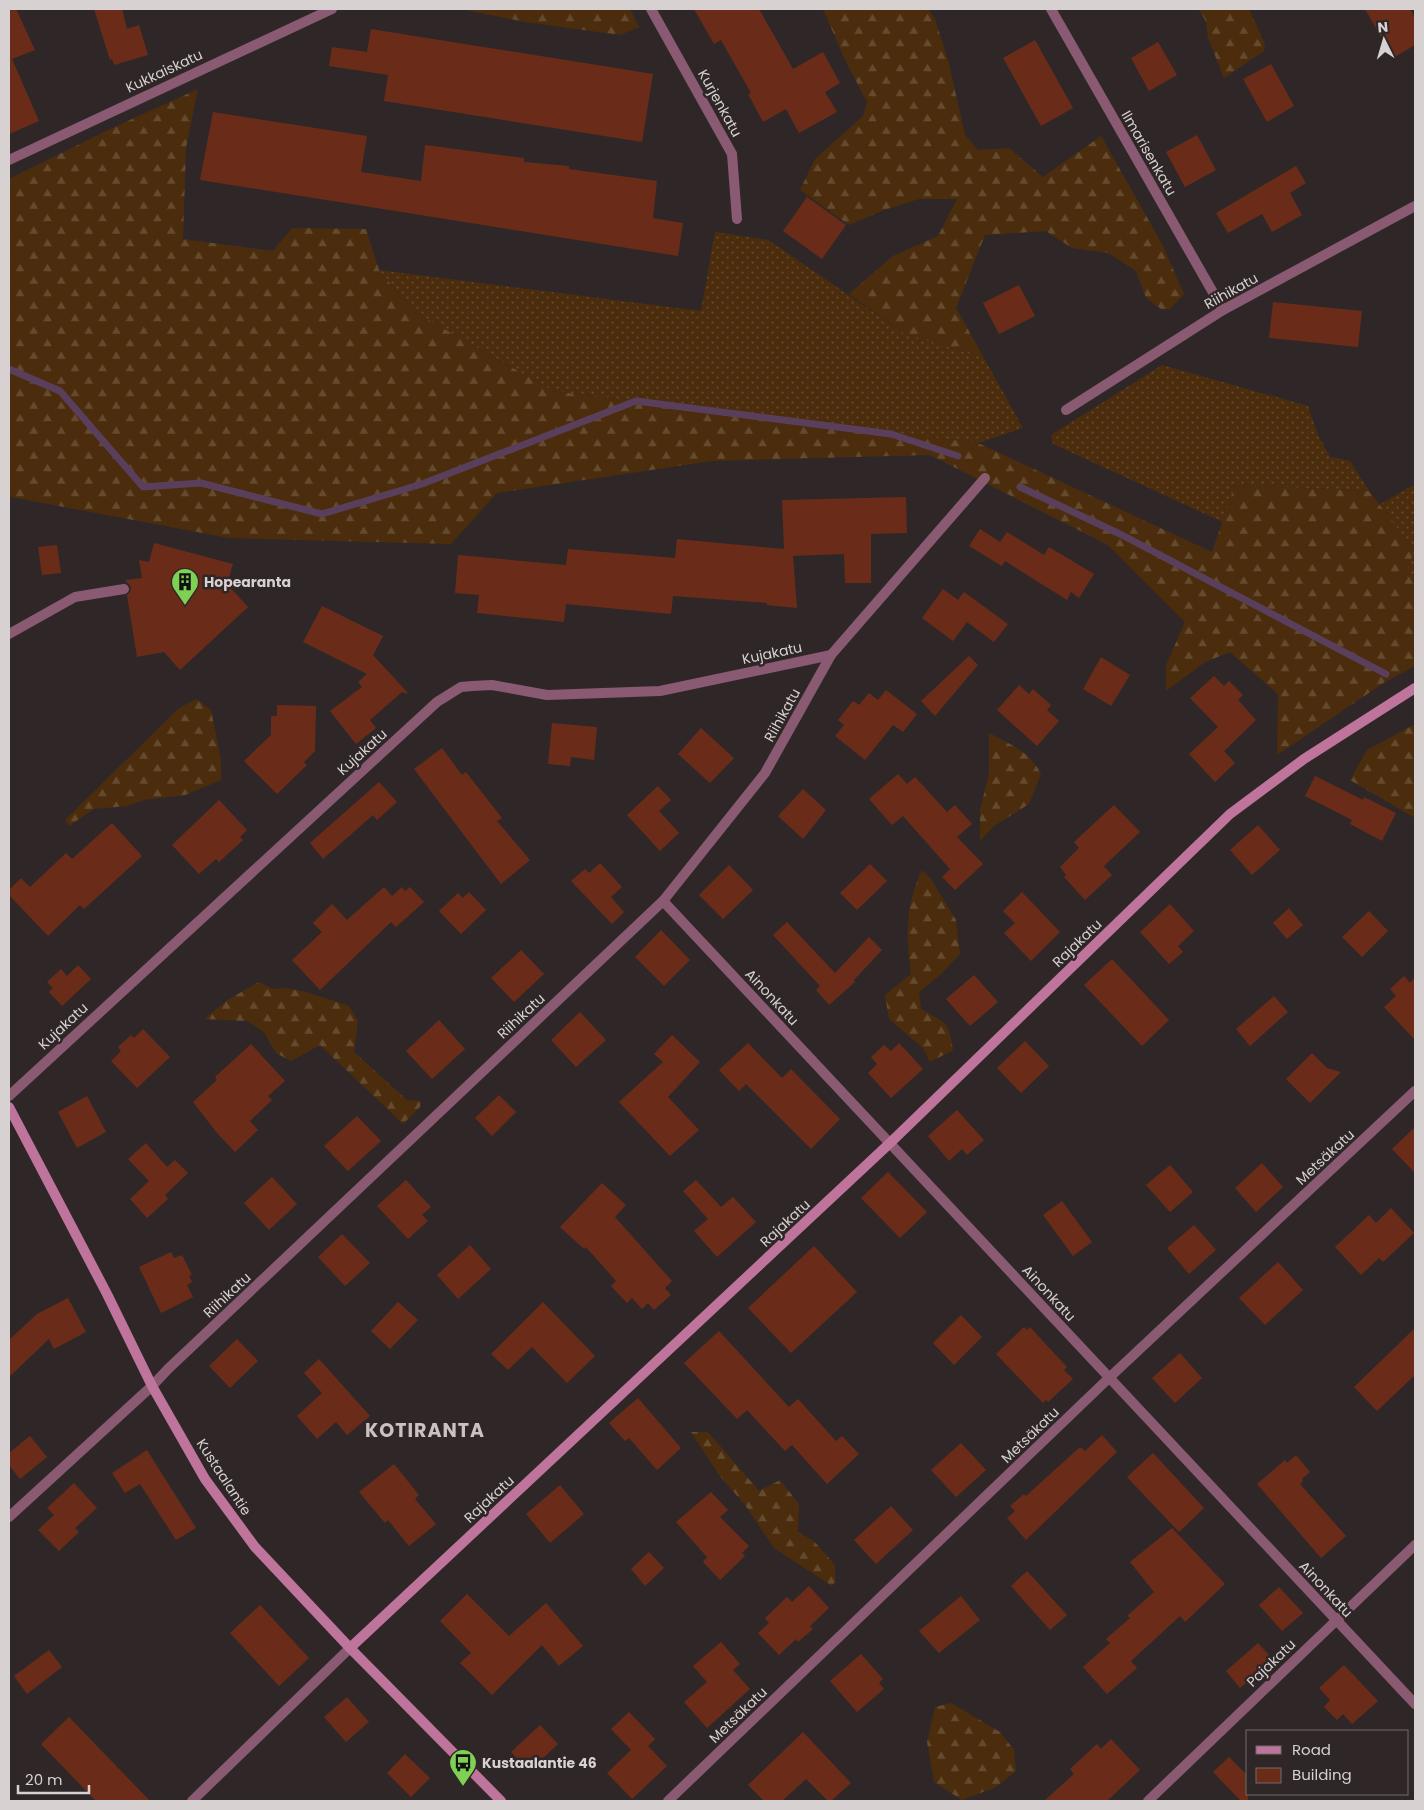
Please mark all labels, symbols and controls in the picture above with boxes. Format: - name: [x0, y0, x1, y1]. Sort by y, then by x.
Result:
- north arrow: [1359, 15, 1409, 65]
- text: N: [1377, 17, 1389, 37]
- street label: Kukkaiskatu: [122, 44, 206, 98]
- street label: Kurjenkatu: [693, 66, 747, 140]
- street label: Ilmarisenkatu: [1117, 107, 1181, 199]
- street label: Riihikatu: [1201, 268, 1261, 314]
- building icon: Hopearanta: [170, 567, 200, 606]
- place label: Hopearanta: [204, 572, 291, 592]
- street label: Kujakatu: [740, 637, 804, 669]
- street label: Riihikatu: [759, 685, 805, 745]
- street label: Kujakatu: [333, 724, 391, 780]
- street label: Rajakatu: [1048, 914, 1106, 972]
- street label: Ainonkatu: [741, 964, 803, 1030]
- street label: Riihikatu: [493, 989, 549, 1043]
- street label: Kujakatu: [34, 998, 92, 1054]
- street label: Metsäkatu: [1291, 1125, 1359, 1189]
- street label: Rajakatu: [756, 1195, 814, 1251]
- street label: Ainonkatu: [1018, 1260, 1080, 1326]
- street label: Riihikatu: [199, 1268, 255, 1322]
- street label: Metsäkatu: [997, 1402, 1063, 1468]
- district label: KOTIRANTA: [365, 1417, 485, 1444]
- street label: Kustaalantie: [192, 1435, 256, 1520]
- street label: Rajakatu: [460, 1471, 518, 1527]
- street label: Ainonkatu: [1295, 1556, 1357, 1622]
- street label: Pajakatu: [1242, 1635, 1300, 1691]
- street label: Metsäkatu: [705, 1682, 771, 1748]
- legend: [1246, 1730, 1409, 1795]
- text: Road: [1292, 1739, 1331, 1760]
- bus stop icon: Kustaalantie 46: [448, 1748, 478, 1787]
- place label: Kustaalantie 46: [482, 1753, 597, 1773]
- scale bar: [18, 1762, 89, 1794]
- text: Building: [1292, 1764, 1352, 1785]
- text: 20 m: [25, 1769, 63, 1790]

